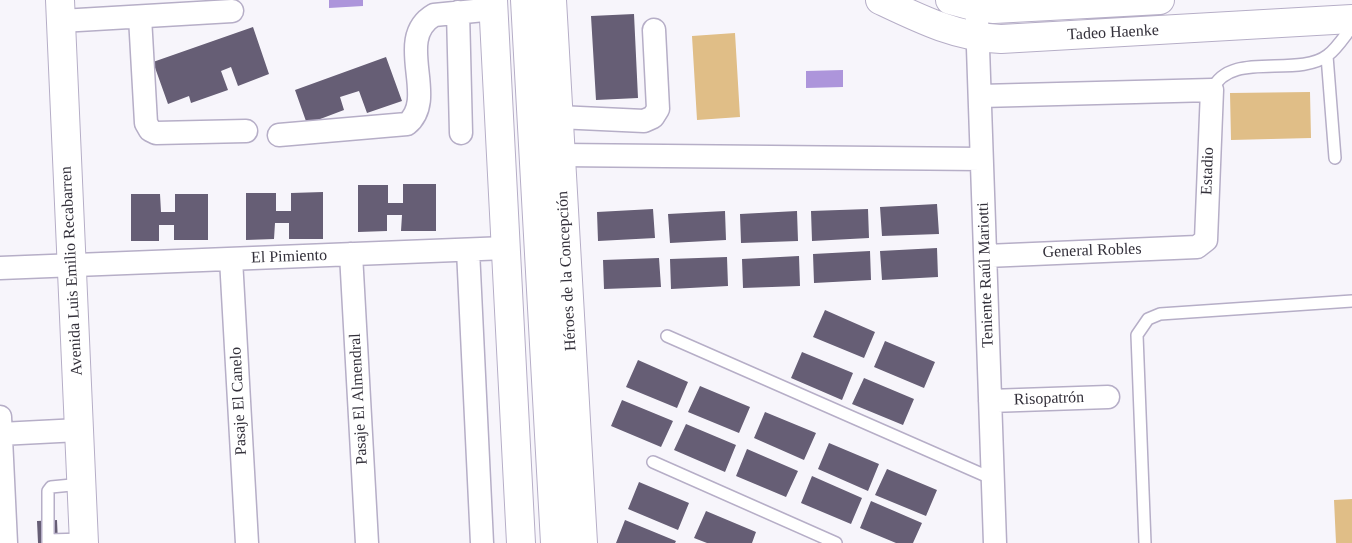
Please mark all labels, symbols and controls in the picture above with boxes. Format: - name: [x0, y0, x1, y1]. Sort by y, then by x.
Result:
- street label: Tadeo Haenke: [1067, 21, 1159, 45]
- street label: Estadio: [1198, 147, 1218, 195]
- street label: Avenida Luis Emilio Recabarren: [57, 166, 87, 376]
- street label: Héroes de la Concepción: [553, 190, 581, 352]
- street label: Teniente Raúl Mariotti: [974, 202, 998, 348]
- street label: General Robles: [1042, 240, 1142, 262]
- street label: El Pimiento: [251, 246, 327, 268]
- street label: Pasaje El Almendral: [346, 333, 372, 465]
- street label: Pasaje El Canelo: [227, 346, 251, 456]
- street label: Risopatrón: [1014, 388, 1084, 410]

